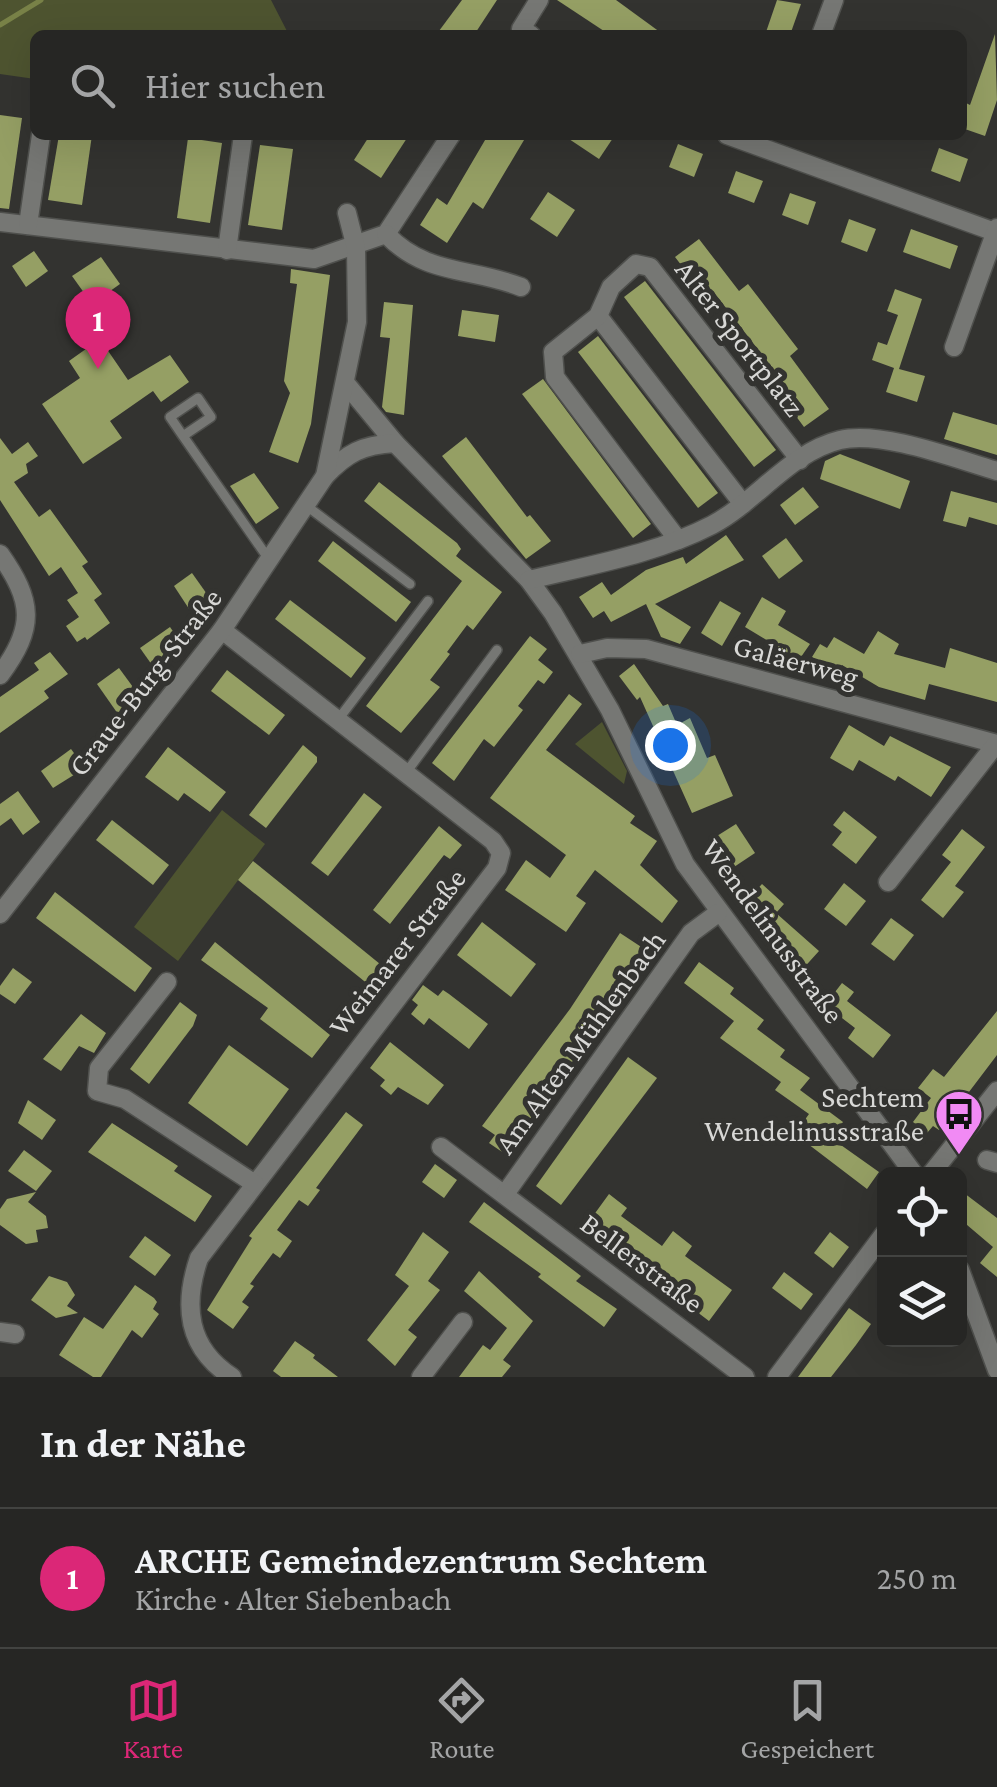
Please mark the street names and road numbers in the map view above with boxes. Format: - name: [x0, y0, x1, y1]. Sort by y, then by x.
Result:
- street label: Alter Sportplatz: [668, 253, 812, 423]
- street label: Graue-Burg-Straße: [61, 581, 229, 783]
- street label: Galäerweg: [730, 628, 862, 694]
- street label: Wendelinusstraße: [696, 832, 851, 1029]
- street label: Weimarer Straße: [321, 862, 472, 1042]
- street label: Am Alten Mühlenbach: [487, 924, 672, 1160]
- street label: Bellerstraße: [575, 1206, 710, 1319]

